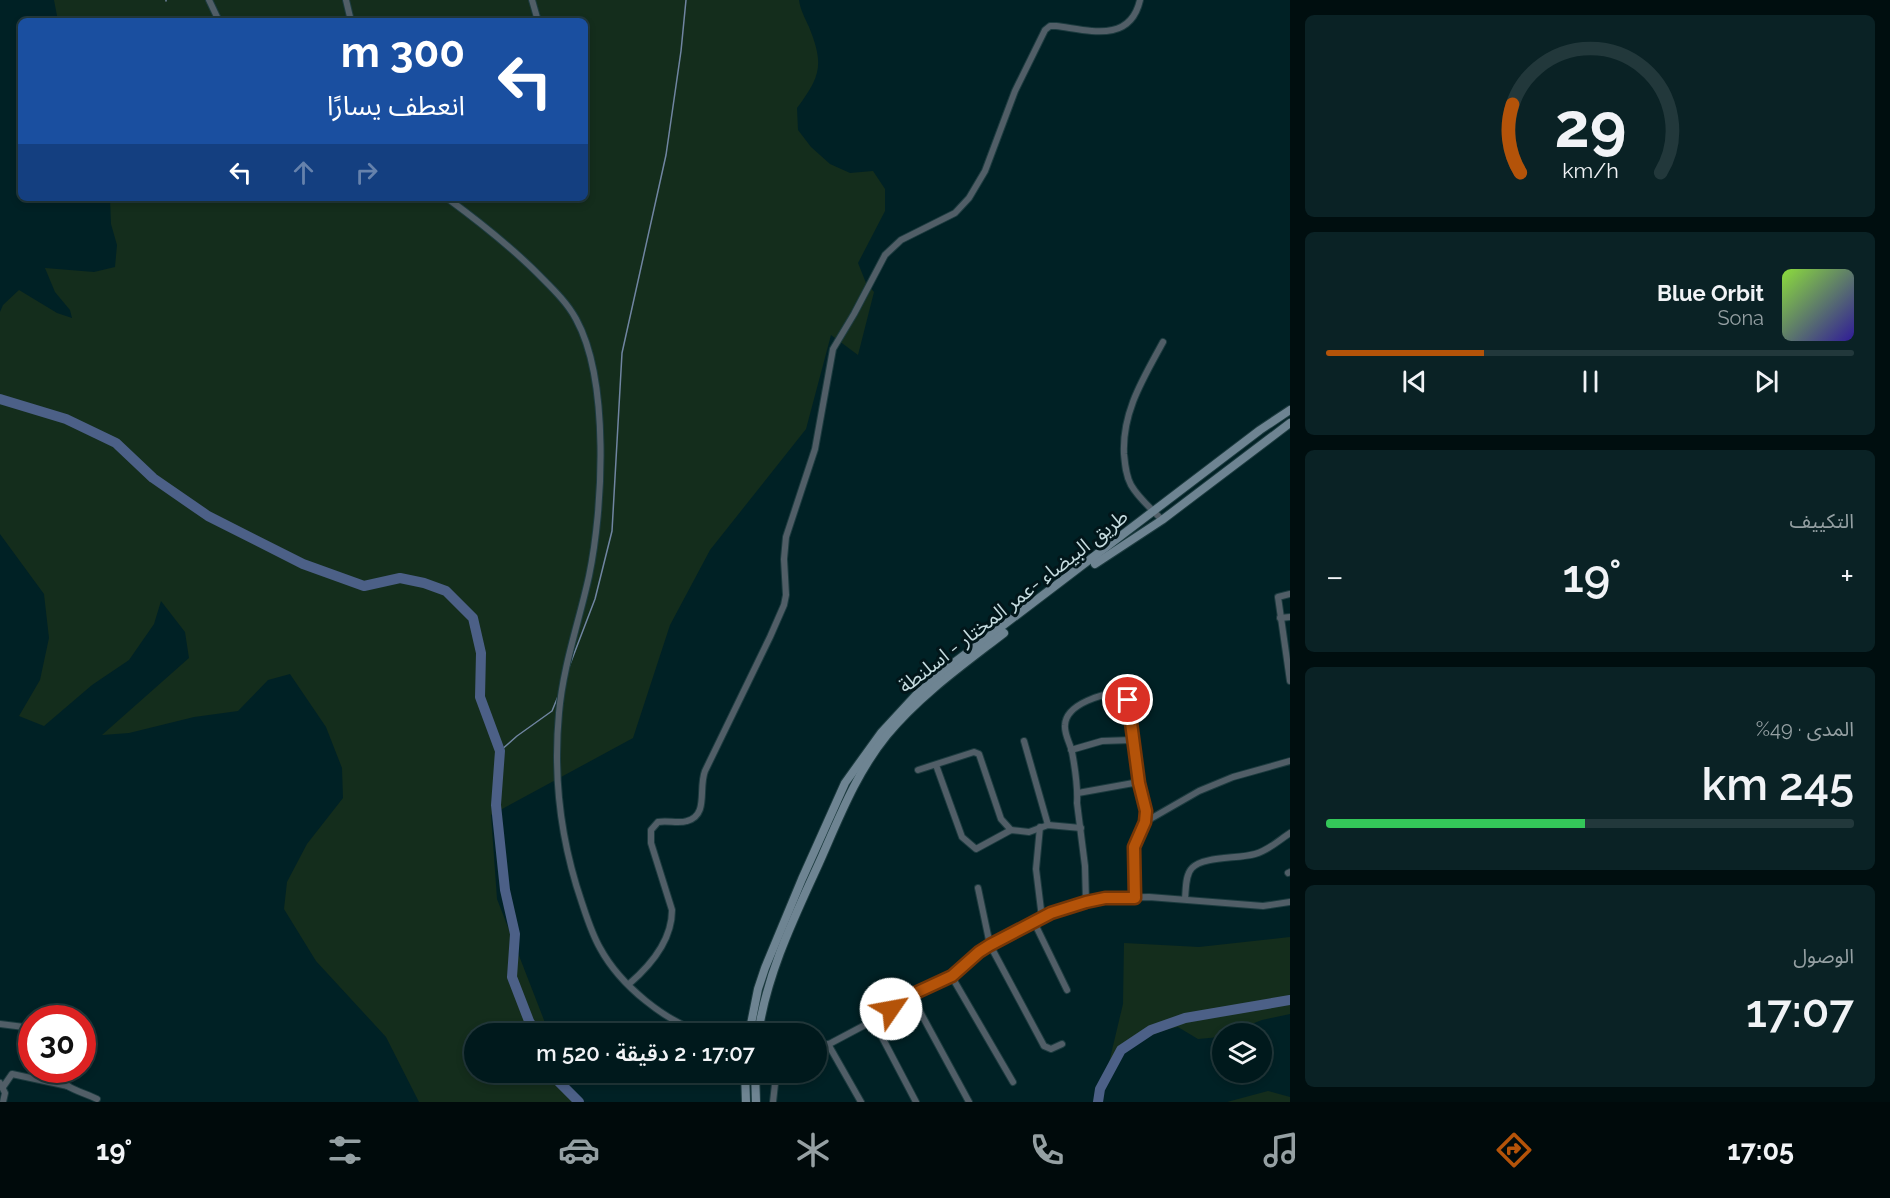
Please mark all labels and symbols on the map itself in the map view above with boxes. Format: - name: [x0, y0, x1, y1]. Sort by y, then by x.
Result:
- street label: طريق البيضاء -عمر المختار - اسلنطة: [894, 504, 1133, 699]
- pin: [1102, 674, 1153, 725]
- position arrow: [859, 977, 923, 1041]
- speed limit sign: 30: [18, 1005, 96, 1083]

